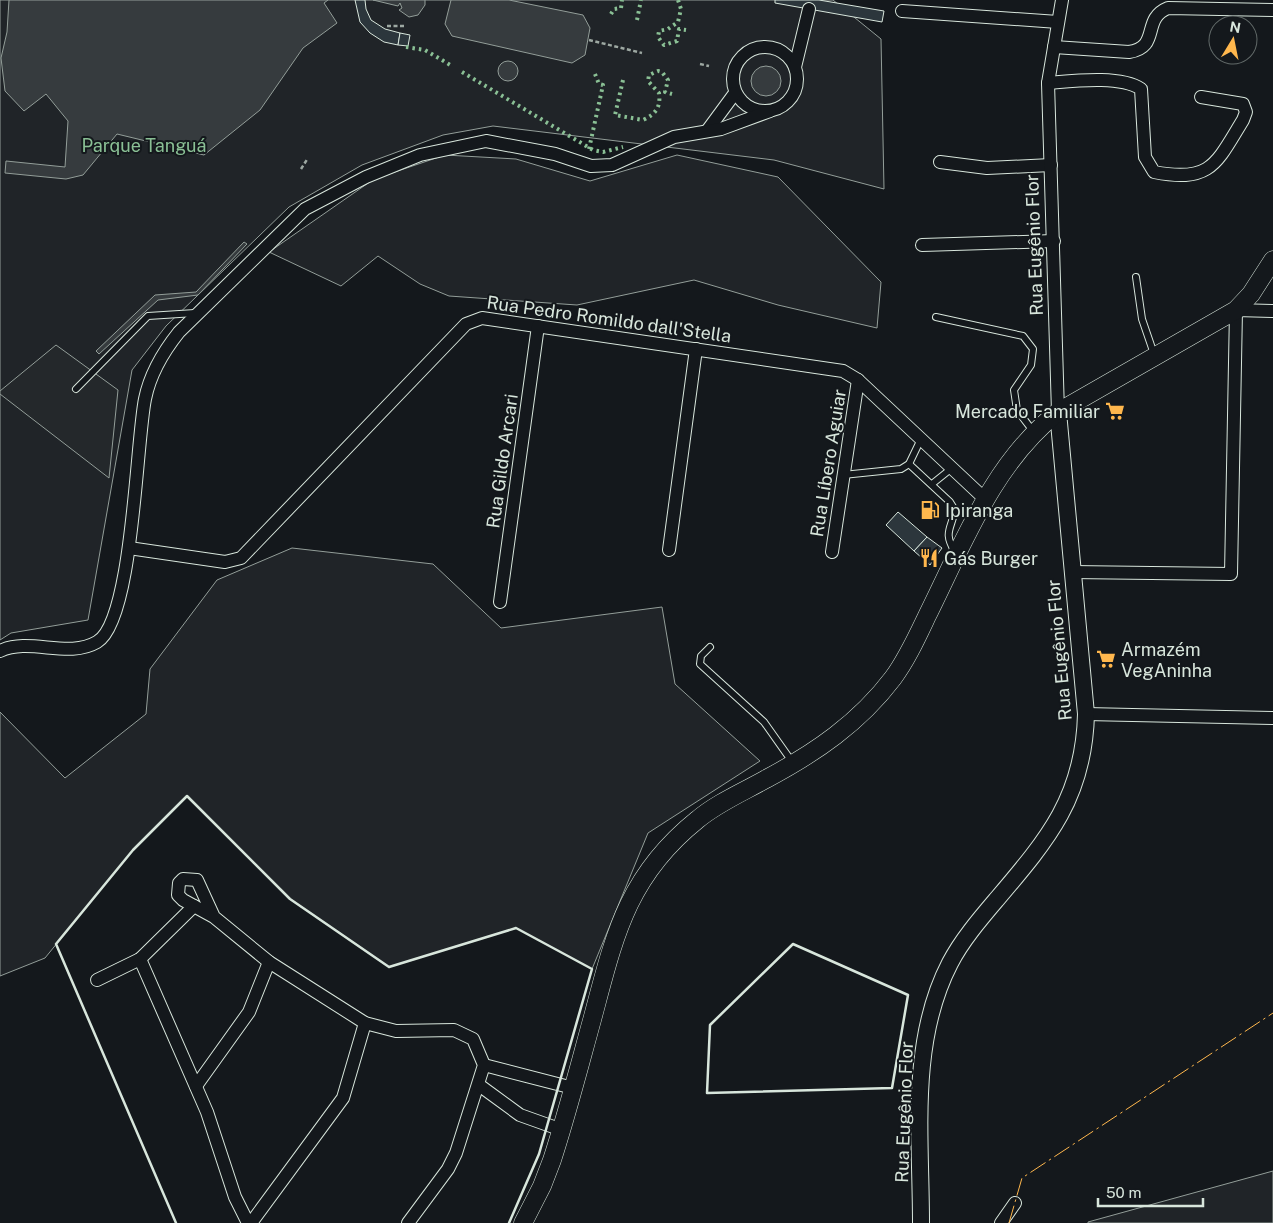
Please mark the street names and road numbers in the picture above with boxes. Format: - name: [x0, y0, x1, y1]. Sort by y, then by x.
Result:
- street label: Rua Eugênio Flor: [1021, 174, 1047, 316]
- street label: Rua Pedro Romildo dall'Stella: [485, 291, 733, 347]
- street label: Rua Líbero Aguiar: [806, 388, 850, 538]
- street label: Rua Gildo Arcari: [482, 392, 522, 530]
- street label: Rua Eugênio Flor: [1042, 579, 1076, 721]
- street label: Rua Eugênio Flor: [891, 1041, 917, 1183]

